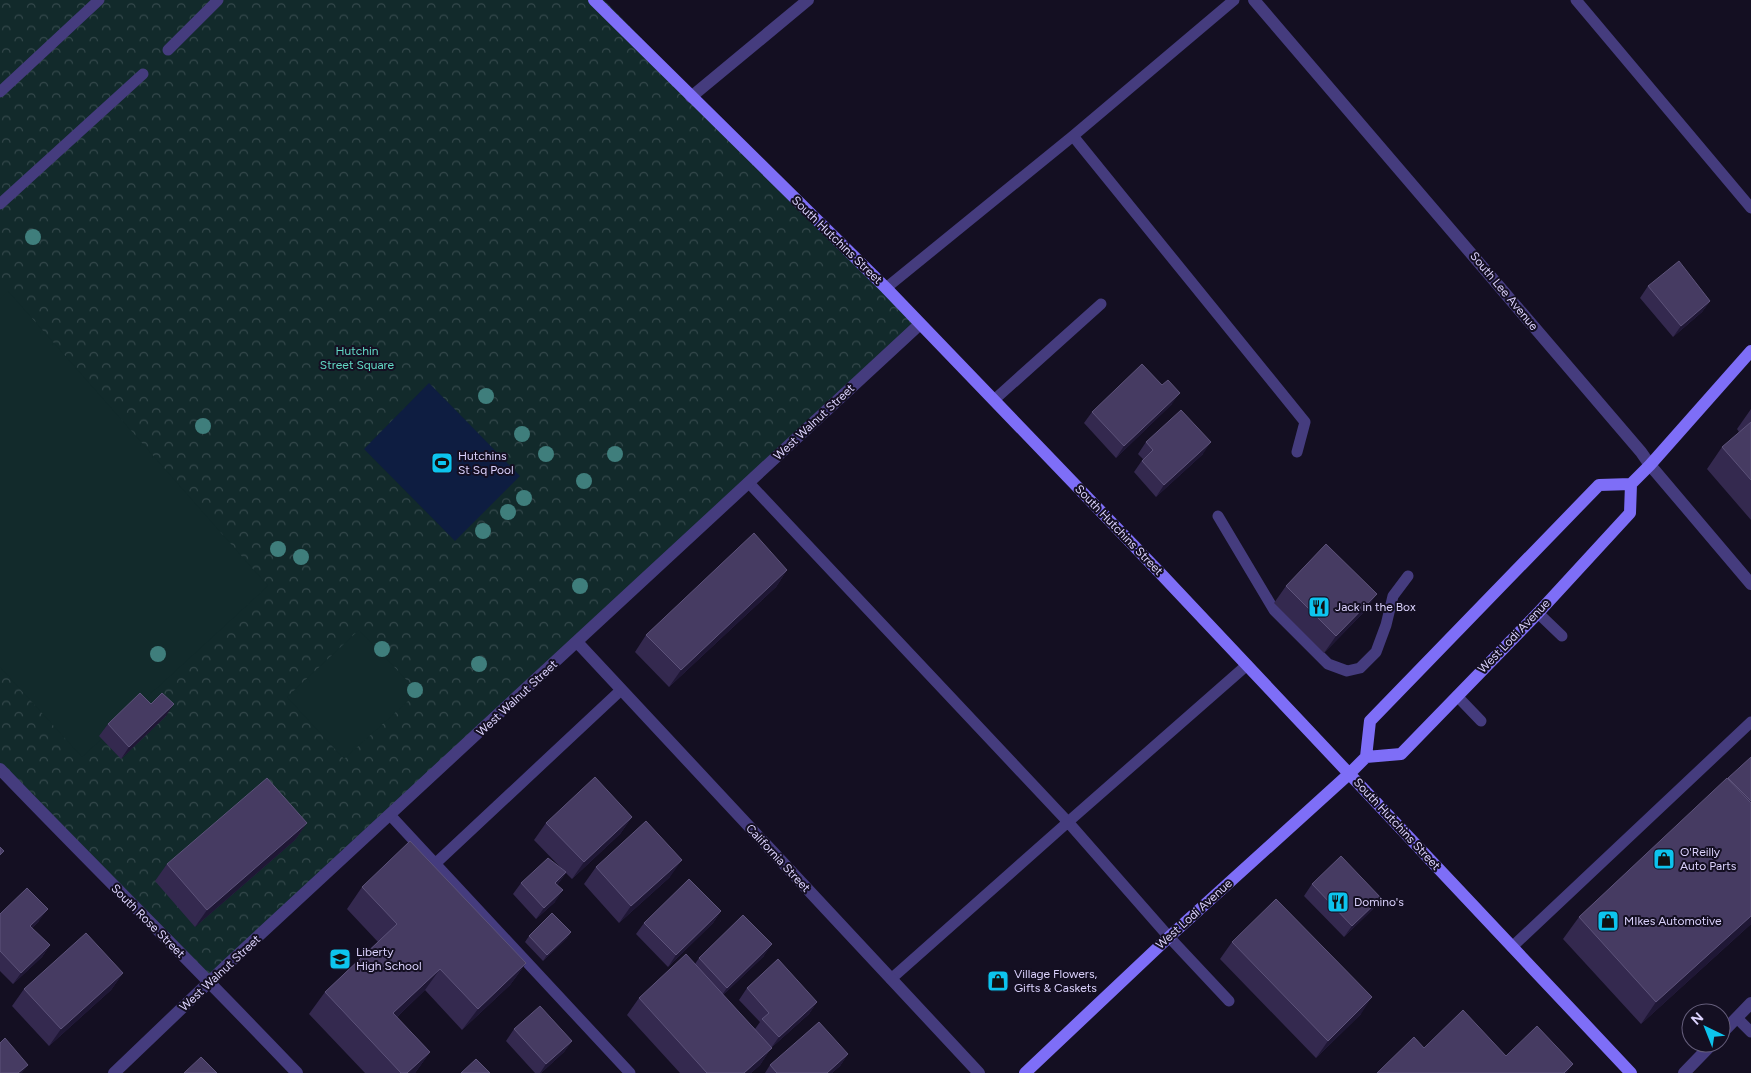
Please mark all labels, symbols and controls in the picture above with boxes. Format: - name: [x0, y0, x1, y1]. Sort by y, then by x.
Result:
- street label: South Hutchins Street: [789, 193, 885, 287]
- street label: South Lee Avenue: [1467, 249, 1541, 333]
- park label: Hutchin Street Square: [320, 344, 395, 372]
- street label: West Walnut Street: [771, 381, 857, 463]
- place label: Hutchins St Sq Pool: [458, 449, 514, 477]
- sports icon: Hutchins St Sq Pool: [430, 451, 454, 475]
- street label: South Hutchins Street: [1072, 482, 1166, 578]
- restaurant icon: Jack in the Box: [1307, 595, 1331, 619]
- street label: West Lodi Avenue: [1475, 596, 1553, 676]
- place label: Jack in the Box: [1335, 600, 1416, 614]
- street label: West Walnut Street: [474, 657, 560, 739]
- street label: South Hutchins Street: [1351, 775, 1443, 873]
- street label: California Street: [743, 821, 813, 895]
- place label: O'Reilly Auto Parts: [1680, 845, 1737, 873]
- shop icon: O'Reilly Auto Parts: [1652, 847, 1676, 871]
- street label: West Lodi Avenue: [1153, 876, 1235, 952]
- street label: South Rose Street: [108, 881, 188, 961]
- restaurant icon: Domino's: [1326, 890, 1350, 914]
- place label: Domino's: [1354, 895, 1404, 909]
- shop icon: MIkes Automotive: [1596, 909, 1620, 933]
- place label: MIkes Automotive: [1624, 914, 1722, 928]
- street label: West Walnut Street: [177, 932, 263, 1014]
- place label: Liberty High School: [356, 945, 422, 973]
- school or university icon: Liberty High School: [328, 947, 352, 971]
- place label: Village Flowers, Gifts & Caskets: [1014, 967, 1097, 995]
- shop icon: Village Flowers, Gifts & Caskets: [986, 969, 1010, 993]
- north arrow: [1681, 1003, 1731, 1053]
- text: N: [1688, 1009, 1707, 1029]

